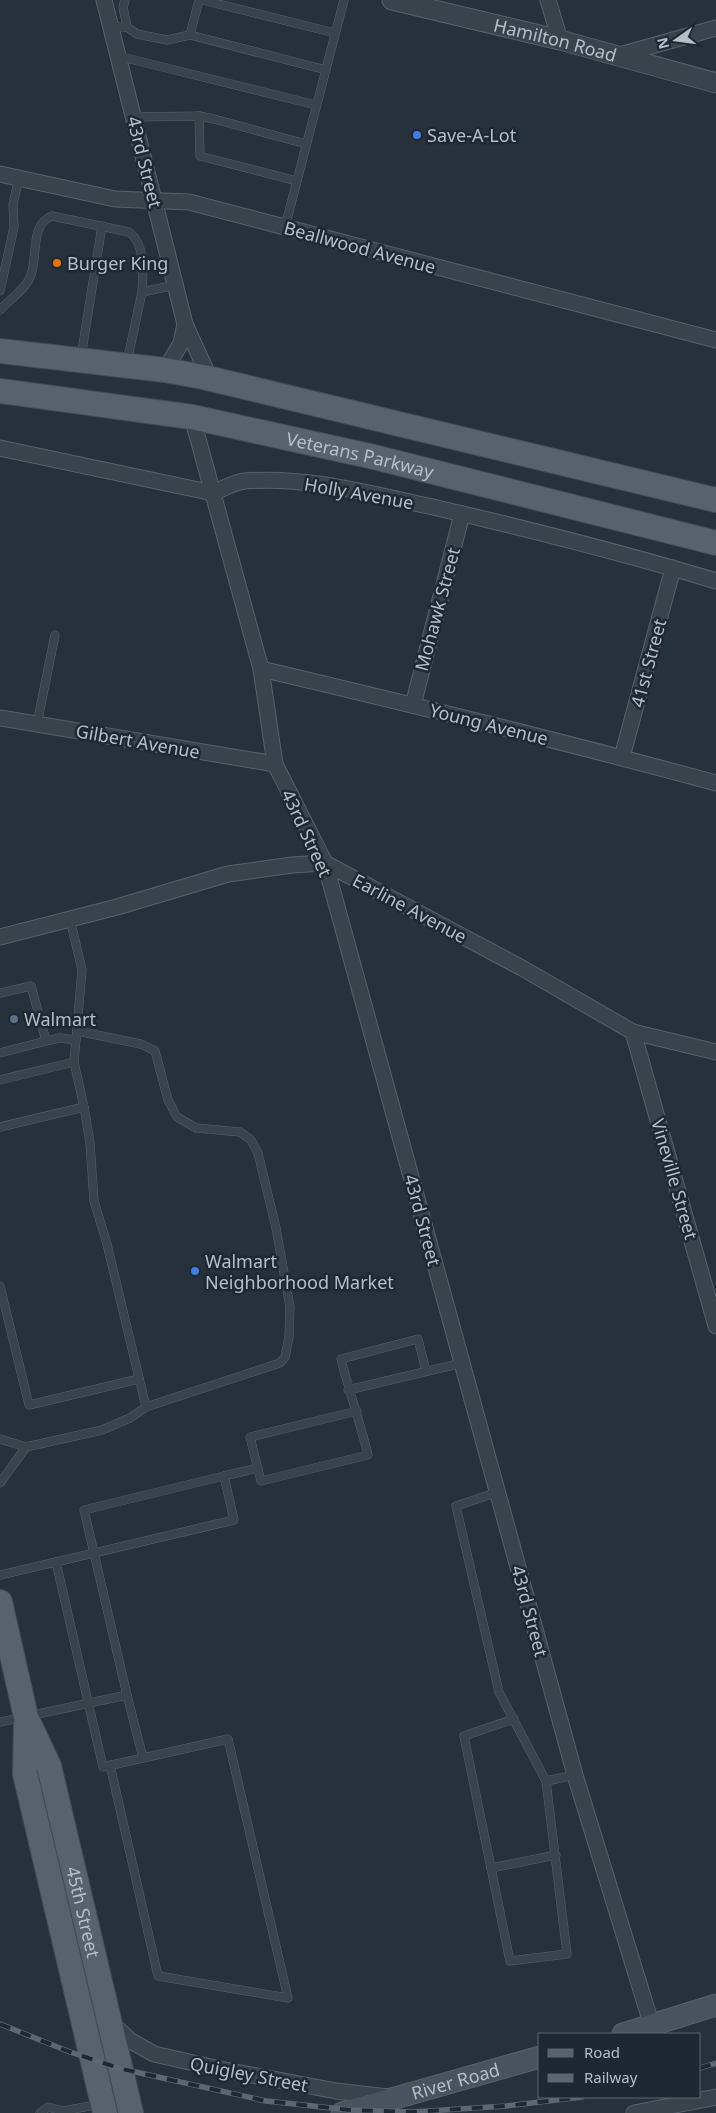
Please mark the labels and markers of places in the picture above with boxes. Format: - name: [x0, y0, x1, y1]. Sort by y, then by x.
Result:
- place label: Save-A-Lot: [427, 123, 517, 147]
- marker: Save-A-Lot: [411, 129, 423, 141]
- place label: Burger King: [67, 251, 168, 275]
- marker: Burger King: [51, 257, 63, 269]
- place label: Walmart: [24, 1007, 96, 1031]
- marker: Walmart: [8, 1013, 20, 1025]
- place label: Walmart Neighborhood Market: [205, 1249, 394, 1294]
- marker: Walmart Neighborhood Market: [189, 1265, 201, 1277]

